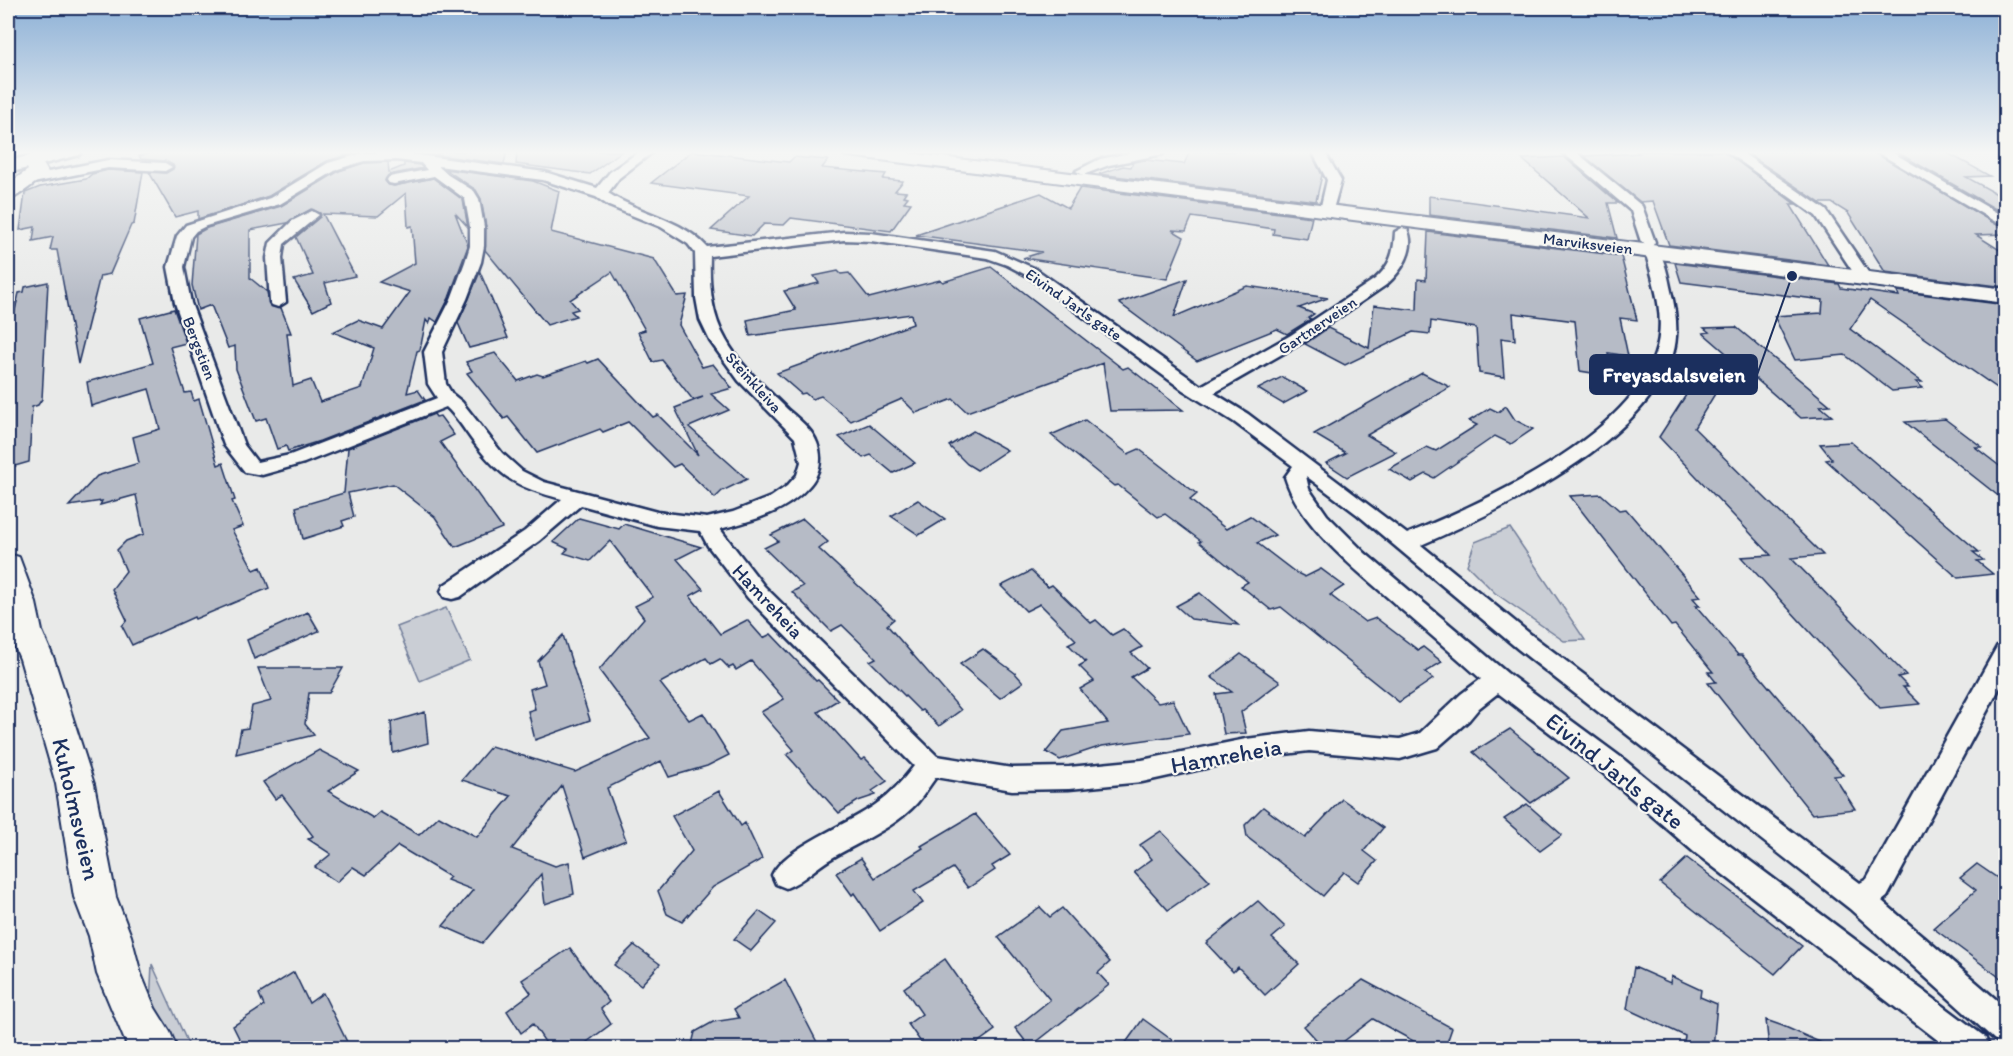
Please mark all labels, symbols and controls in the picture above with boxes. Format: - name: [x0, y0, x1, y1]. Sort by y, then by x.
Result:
- street label: Marviksveien: [1542, 229, 1634, 258]
- street label: Eivind Jarls gate: [1022, 264, 1126, 345]
- street label: Gartnerveien: [1274, 292, 1360, 359]
- street label: Bergstien: [179, 314, 220, 383]
- street label: Steinkleiva: [721, 348, 786, 417]
- callout: Freyasdalsveien: [1590, 355, 1757, 394]
- text: Freyasdalsveien: [1603, 362, 1746, 388]
- street label: Hamreheia: [727, 559, 809, 643]
- street label: Eivind Jarls gate: [1540, 706, 1690, 835]
- street label: Hamreheia: [1168, 731, 1284, 780]
- street label: Kuholmsveien: [46, 735, 107, 883]

